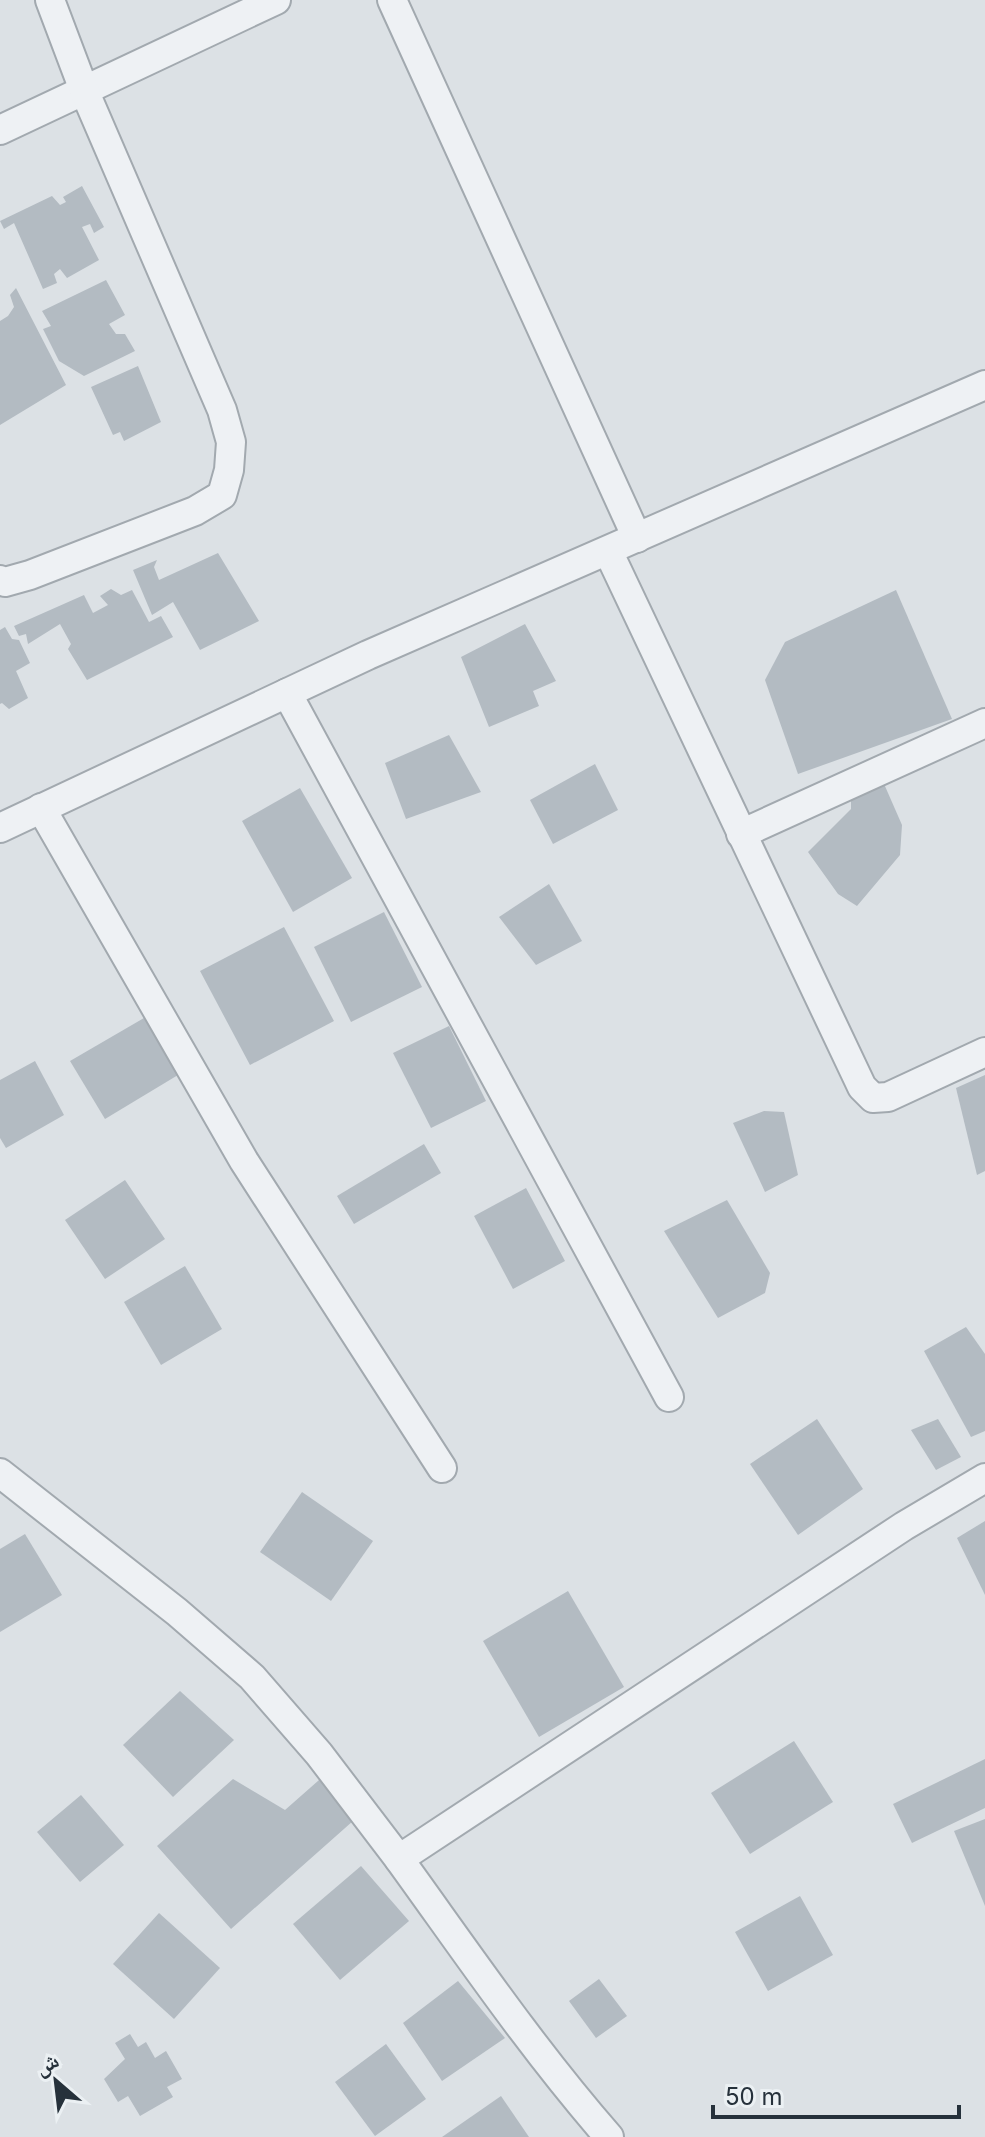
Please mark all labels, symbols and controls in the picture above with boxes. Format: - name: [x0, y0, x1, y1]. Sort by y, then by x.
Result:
- north arrow: [16, 2041, 96, 2121]
- text: ش: [30, 2046, 63, 2081]
- scale bar: [713, 2069, 959, 2119]
- text: 50 m: [725, 2082, 783, 2111]

